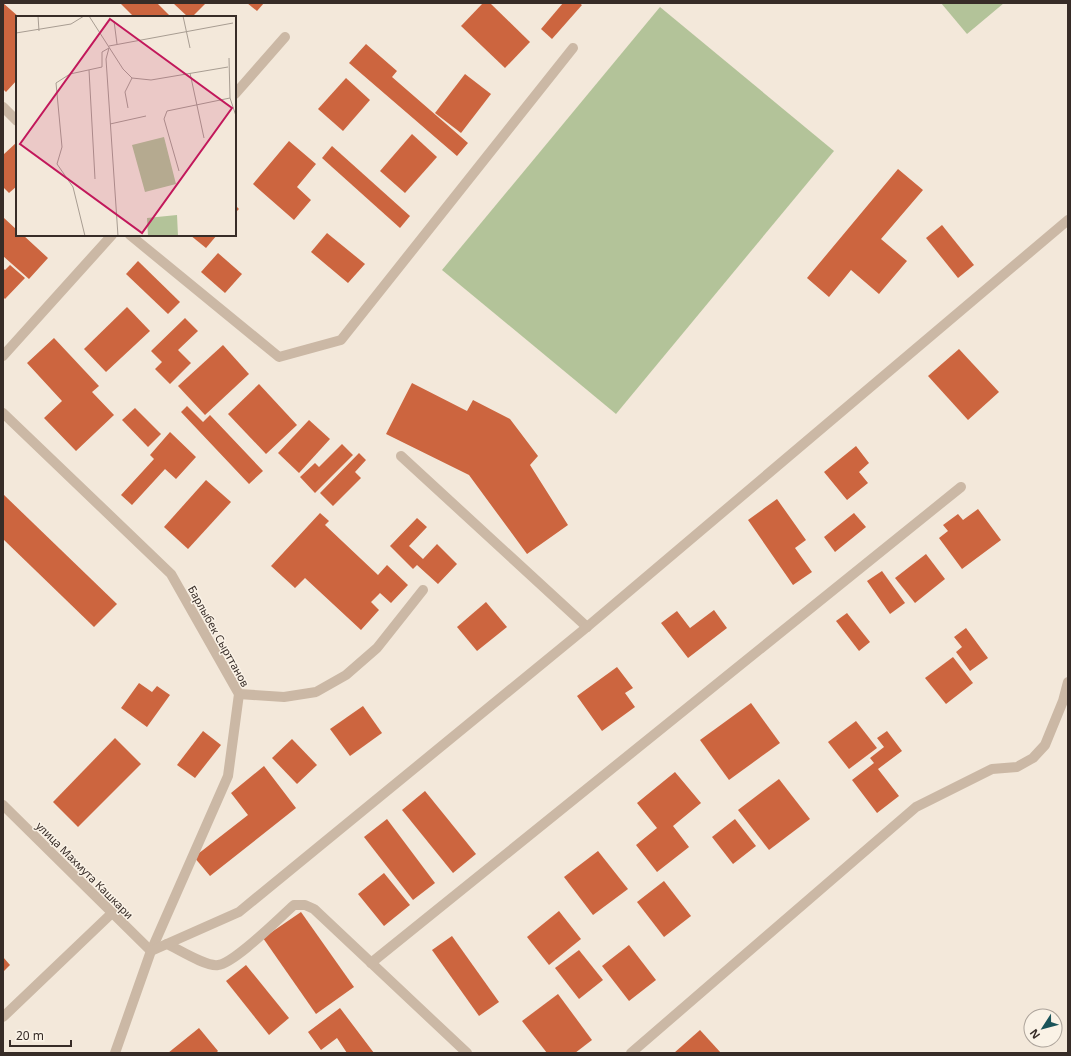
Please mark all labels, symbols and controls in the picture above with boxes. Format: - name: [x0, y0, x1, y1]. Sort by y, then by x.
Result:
- inset map: [16, 16, 236, 236]
- street label: Барлыбек Сырттанов: [185, 583, 253, 689]
- street label: улица Махмута Кашкари: [33, 818, 137, 922]
- north arrow: [1023, 1008, 1063, 1048]
- scale bar: [10, 1022, 71, 1048]
- text: N: [1026, 1026, 1043, 1042]
- text: 20 m: [16, 1027, 44, 1044]

